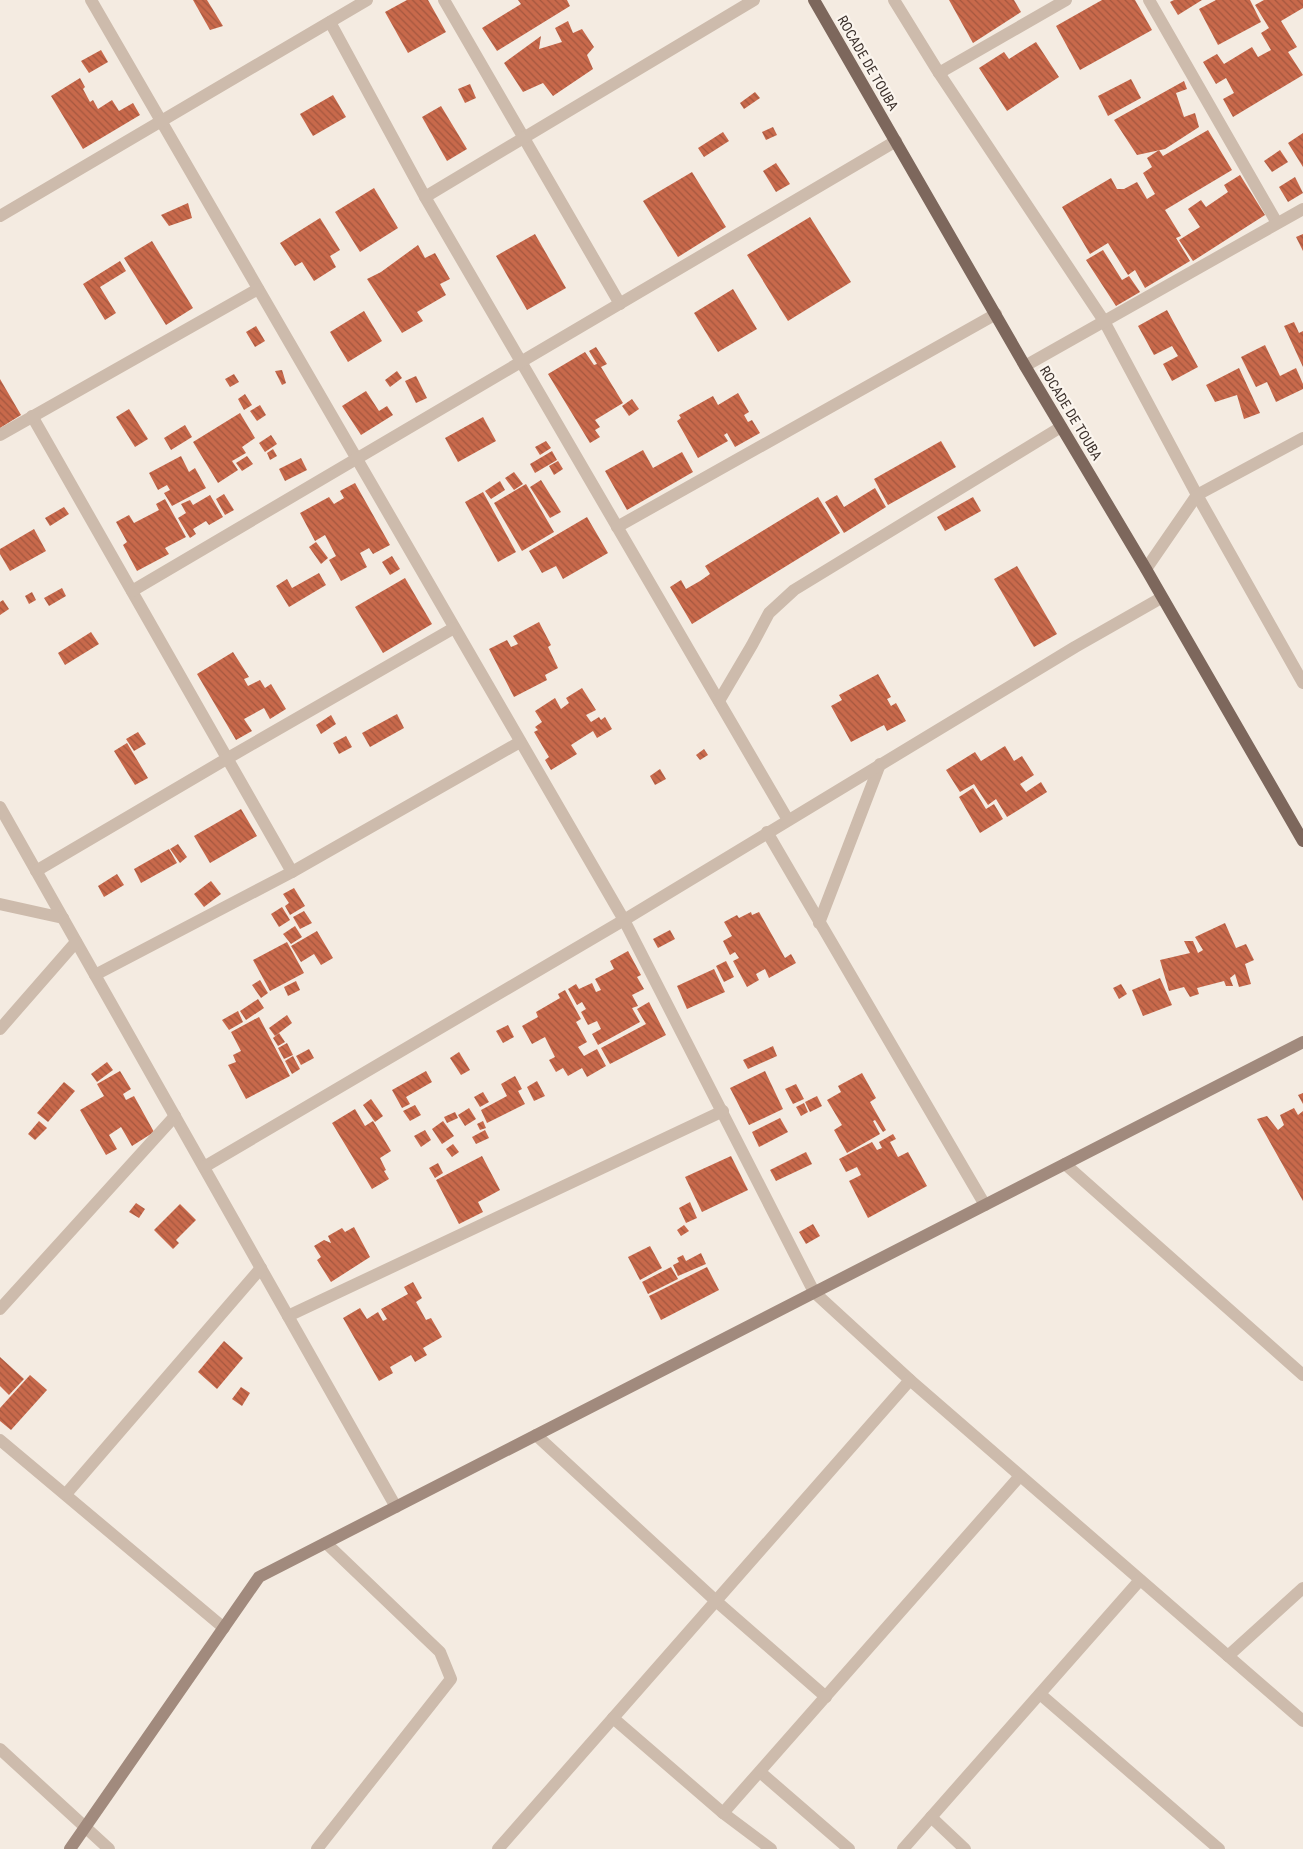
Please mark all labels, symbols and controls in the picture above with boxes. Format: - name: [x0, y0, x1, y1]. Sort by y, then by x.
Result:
- street label: ROCADE DE TOUBA: [834, 13, 902, 113]
- street label: ROCADE DE TOUBA: [1037, 363, 1105, 463]

